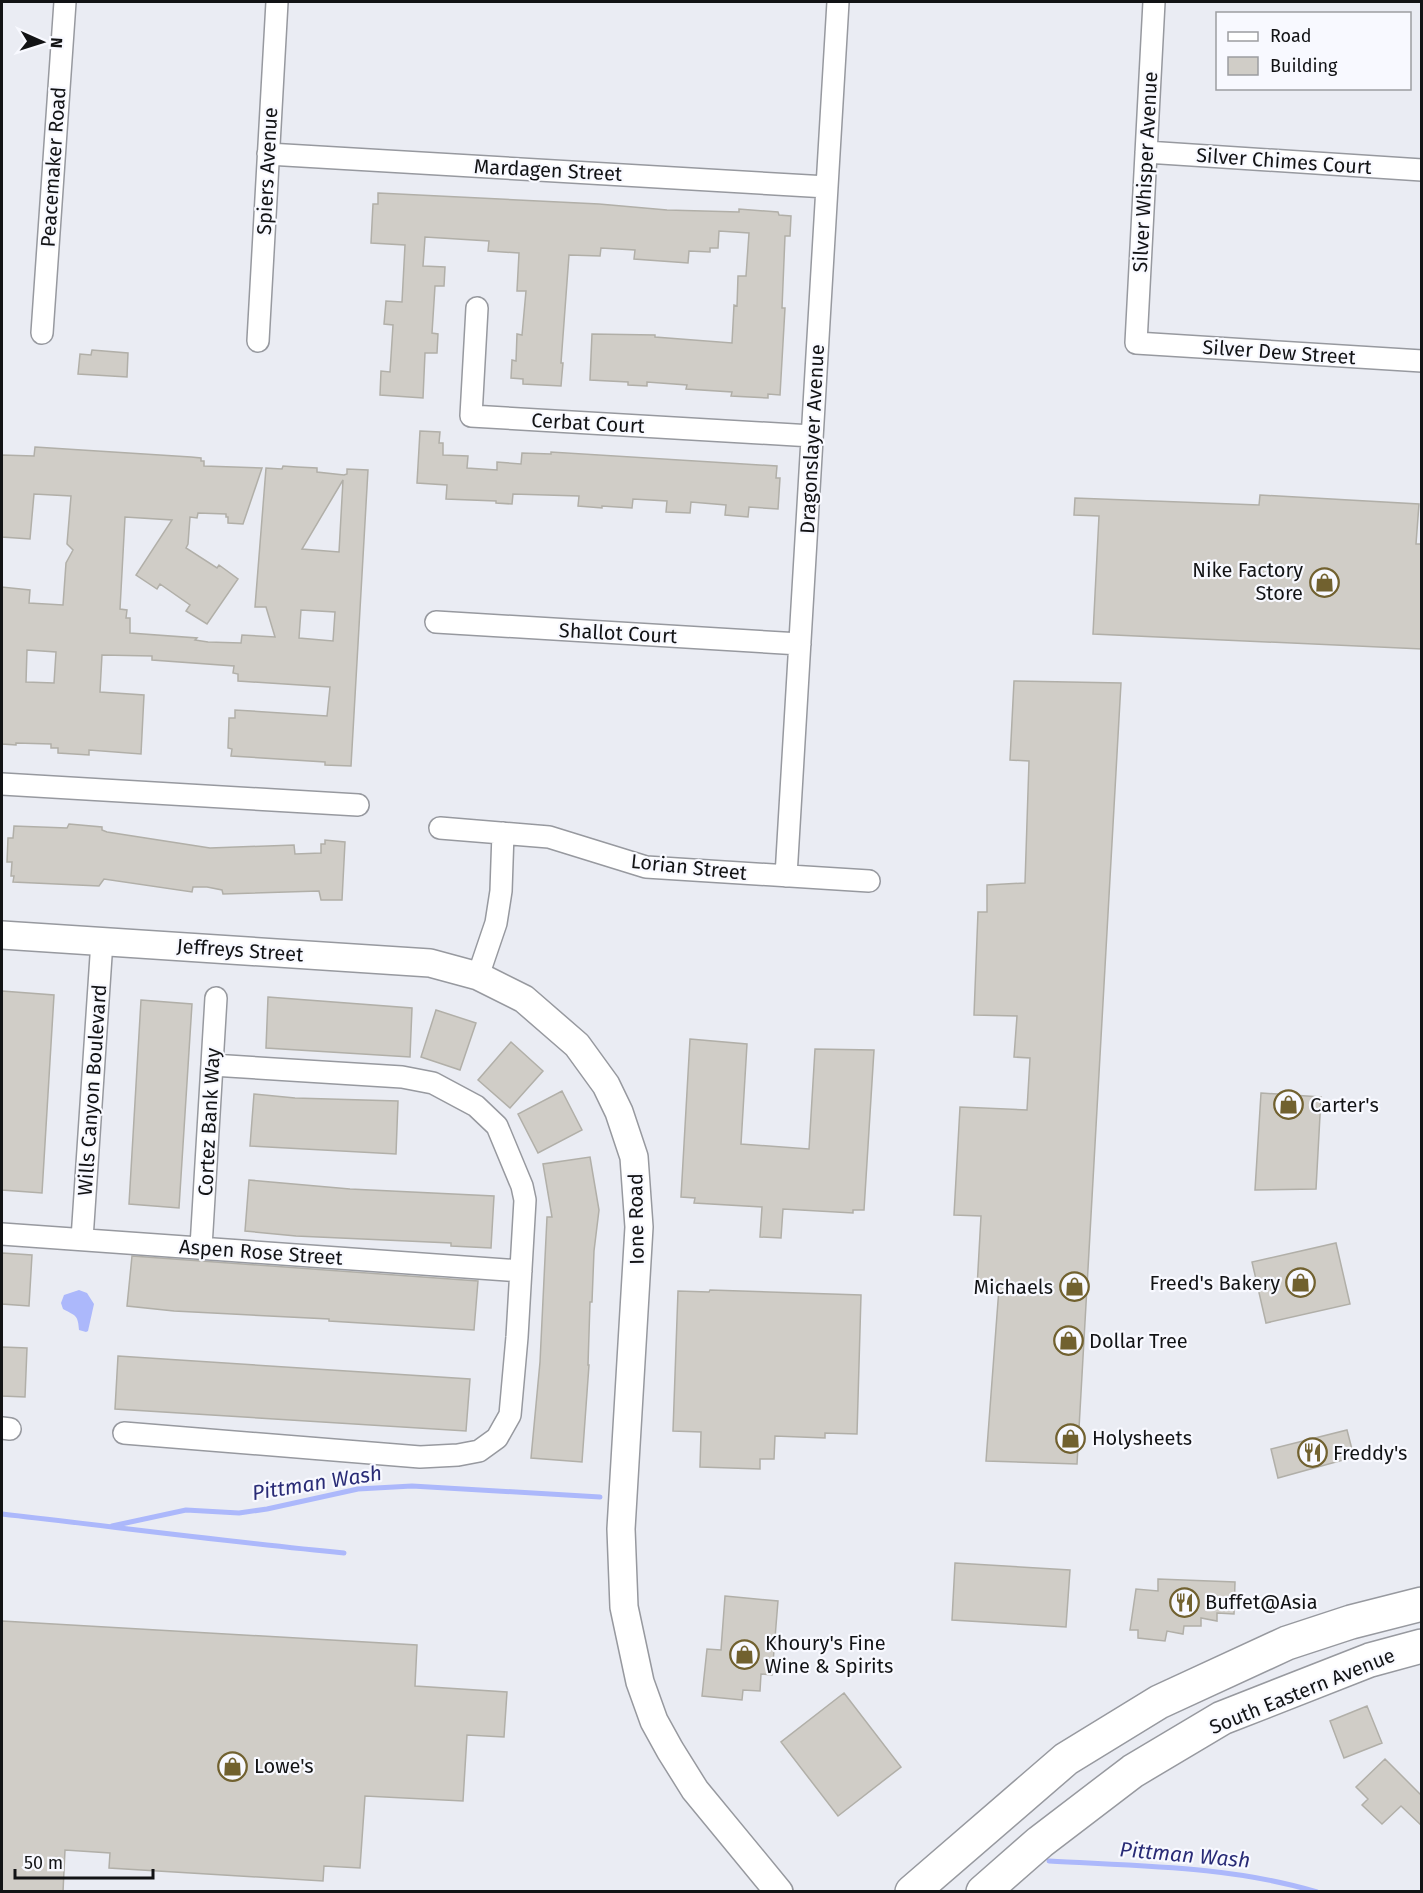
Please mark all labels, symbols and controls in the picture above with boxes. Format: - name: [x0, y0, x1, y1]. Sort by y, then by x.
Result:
- north arrow: [12, 12, 72, 72]
- legend: [1216, 12, 1411, 90]
- text: Road: [1270, 25, 1312, 47]
- text: N: [47, 37, 66, 49]
- text: Building: [1270, 55, 1338, 77]
- street label: Silver Whisper Avenue: [1128, 71, 1162, 273]
- street label: Peacemaker Road: [35, 86, 71, 248]
- street label: Spiers Avenue: [252, 107, 282, 235]
- street label: Silver Chimes Court: [1195, 143, 1373, 179]
- street label: Mardagen Street: [473, 154, 624, 186]
- street label: Silver Dew Street: [1202, 335, 1357, 369]
- street label: Dragonslayer Avenue: [795, 344, 829, 534]
- street label: Cerbat Court: [531, 408, 646, 438]
- place label: Nike Factory Store: [1192, 558, 1303, 605]
- shop icon: Nike Factory Store: [1308, 566, 1340, 598]
- street label: Shallot Court: [558, 618, 678, 648]
- street label: Lorian Street: [630, 849, 749, 885]
- street label: Jeffreys Street: [176, 934, 305, 966]
- street label: Wills Canyon Boulevard: [73, 983, 111, 1197]
- street label: Cortez Bank Way: [193, 1047, 225, 1197]
- shop icon: Carter's: [1273, 1089, 1305, 1121]
- place label: Carter's: [1310, 1093, 1379, 1117]
- street label: Ione Road: [623, 1173, 649, 1265]
- street label: Aspen Rose Street: [178, 1234, 344, 1270]
- shop icon: Freed's Bakery: [1285, 1267, 1317, 1299]
- shop icon: Michaels: [1058, 1271, 1090, 1303]
- place label: Freed's Bakery: [1150, 1271, 1280, 1295]
- place label: Michaels: [974, 1275, 1053, 1299]
- shop icon: Dollar Tree: [1052, 1325, 1084, 1357]
- place label: Dollar Tree: [1089, 1329, 1188, 1353]
- shop icon: Holysheets: [1055, 1422, 1087, 1454]
- place label: Holysheets: [1092, 1426, 1192, 1450]
- restaurant icon: Freddy's: [1296, 1437, 1328, 1469]
- place label: Freddy's: [1333, 1441, 1407, 1465]
- water label: Pittman Wash: [250, 1460, 384, 1506]
- restaurant icon: Buffet@Asia: [1168, 1586, 1200, 1618]
- place label: Buffet@Asia: [1205, 1590, 1318, 1614]
- place label: Khoury's Fine Wine & Spirits: [765, 1631, 893, 1678]
- shop icon: Khoury's Fine Wine & Spirits: [728, 1639, 760, 1671]
- street label: South Eastern Avenue: [1206, 1643, 1398, 1739]
- shop icon: Lowe's: [217, 1750, 249, 1782]
- place label: Lowe's: [254, 1754, 314, 1778]
- water label: Pittman Wash: [1119, 1836, 1251, 1874]
- scale bar: [15, 1842, 153, 1880]
- text: 50 m: [24, 1852, 63, 1874]

